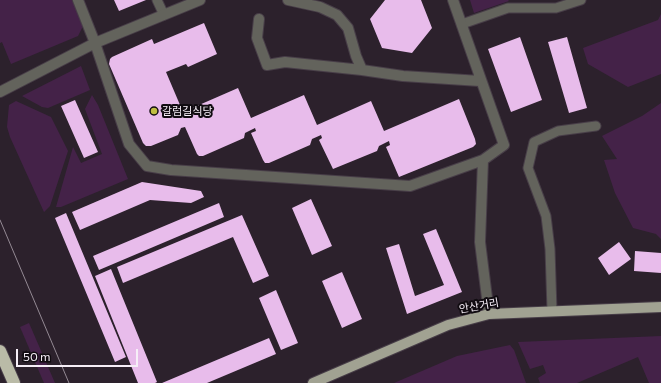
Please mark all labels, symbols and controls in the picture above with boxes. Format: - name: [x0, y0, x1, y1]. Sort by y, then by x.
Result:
- place label: 갈럼길식당: [162, 104, 213, 118]
- marker: 갈럼길식당: [149, 106, 159, 116]
- street label: 안산거리: [458, 296, 500, 316]
- scale bar: [18, 341, 140, 367]
- text: 50 m: [23, 349, 51, 363]

